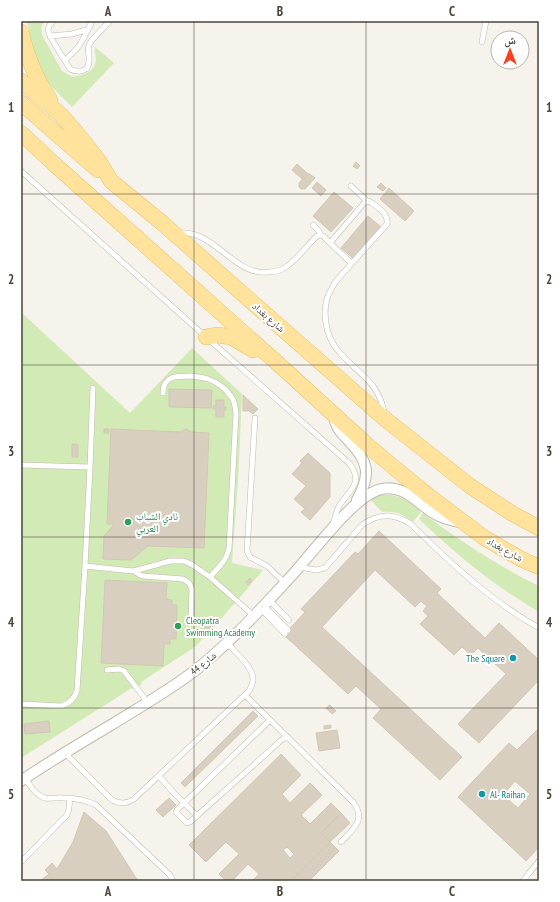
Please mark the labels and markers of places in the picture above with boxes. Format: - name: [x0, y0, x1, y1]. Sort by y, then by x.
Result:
- place label: نادي الشباب العربي: [136, 510, 178, 537]
- marker: نادي الشباب العربي: [123, 517, 133, 527]
- place label: Cleopatra Swimming Academy: [186, 614, 255, 639]
- marker: Cleopatra Swimming Academy: [173, 621, 183, 631]
- place label: The Square: [466, 652, 505, 665]
- marker: The Square: [508, 653, 518, 663]
- place label: Al- Raihan: [490, 788, 525, 801]
- marker: Al- Raihan: [477, 789, 487, 799]

